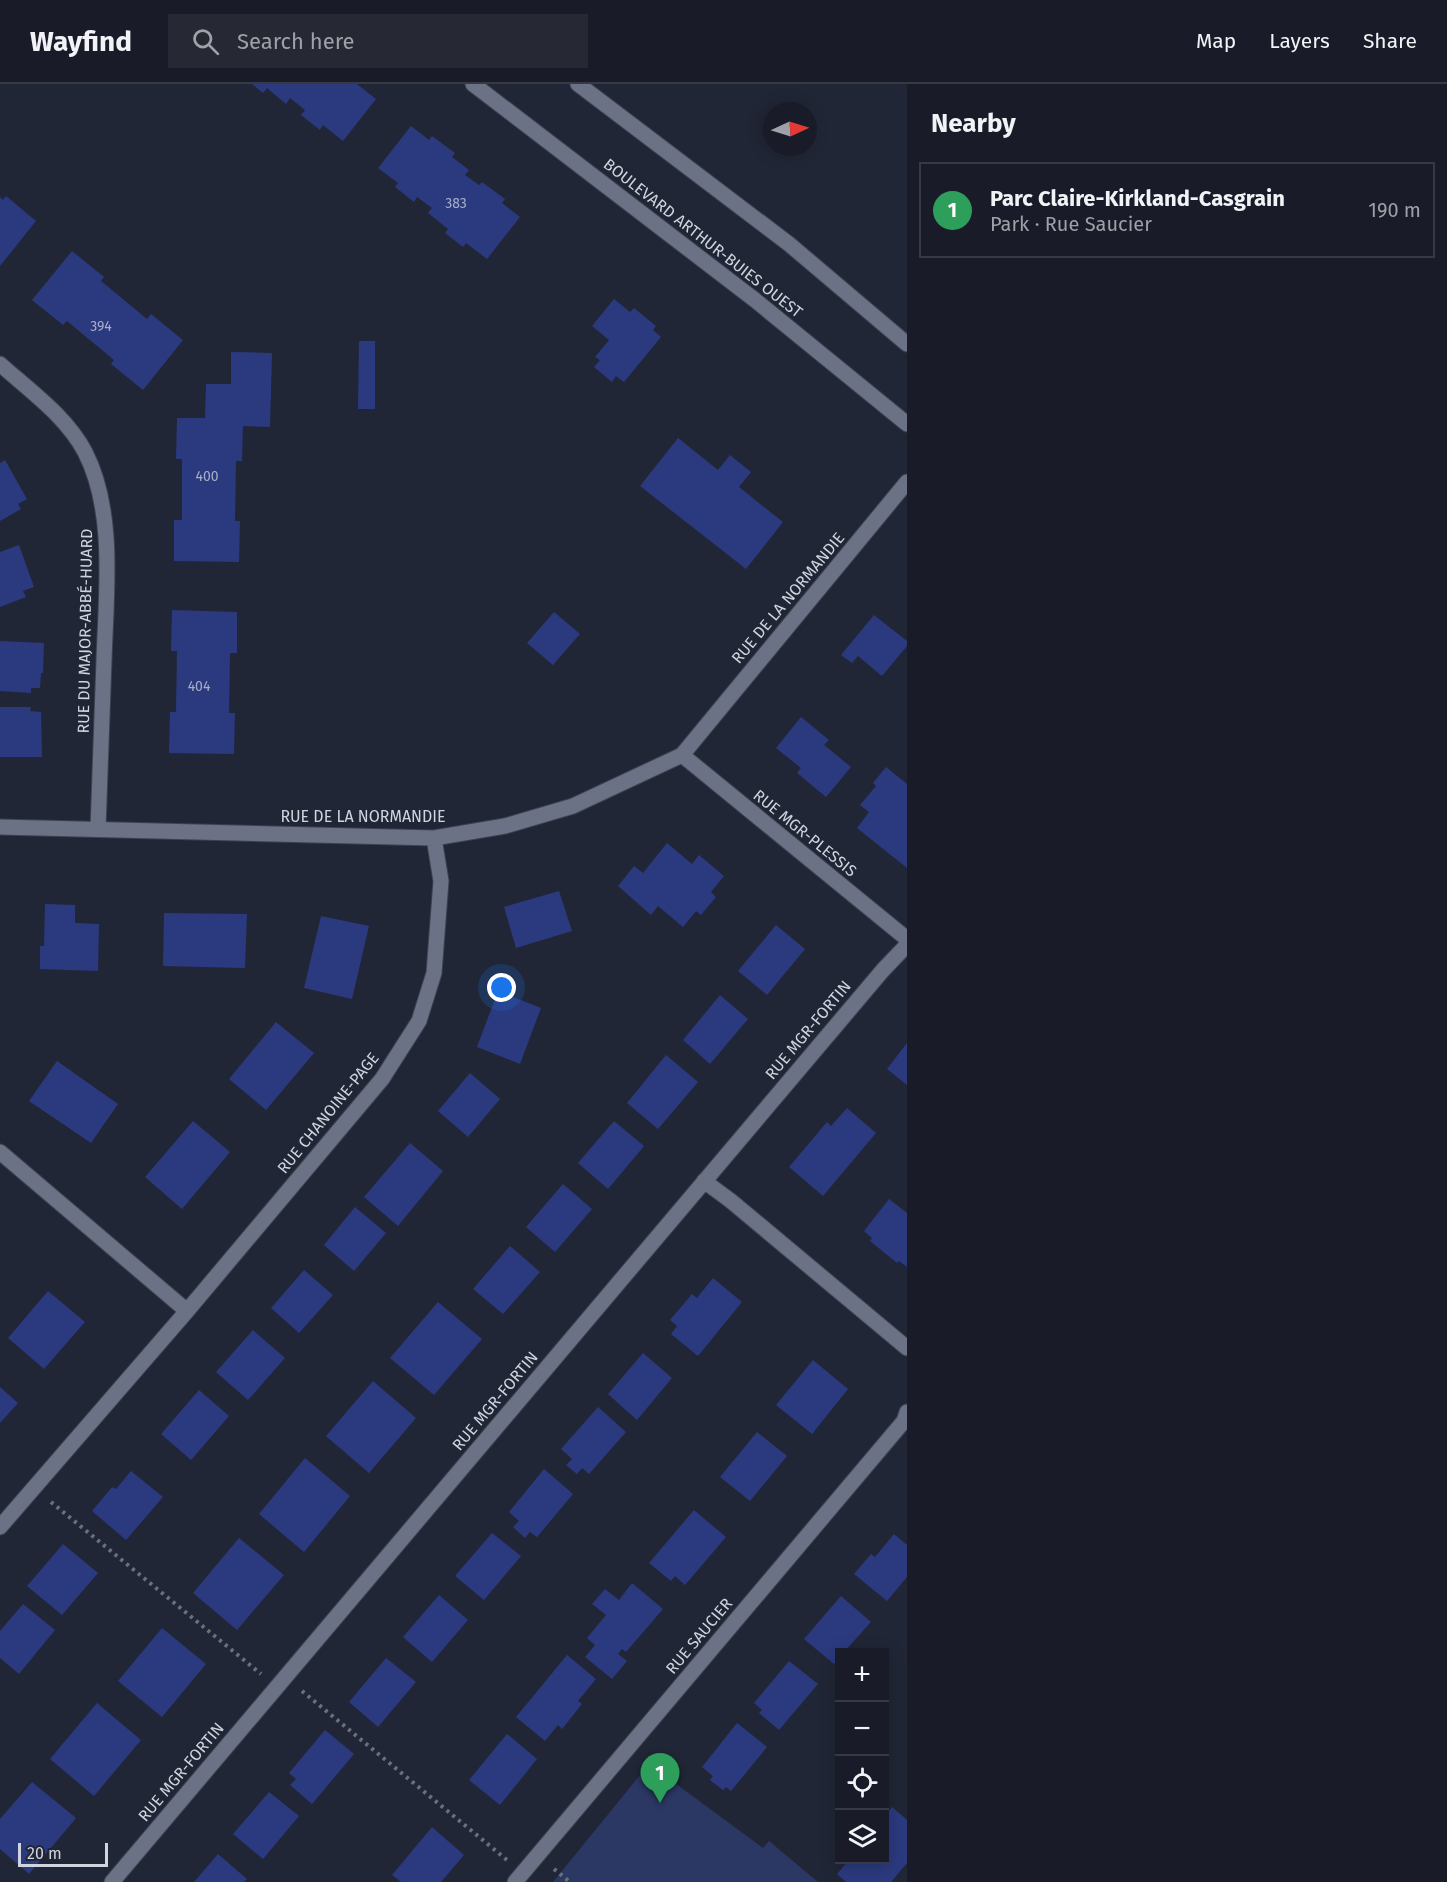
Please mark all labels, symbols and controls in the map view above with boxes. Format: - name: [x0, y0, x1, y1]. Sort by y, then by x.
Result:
- search box: [168, 14, 588, 68]
- text: Wayfind: [30, 25, 132, 58]
- icon: search: [189, 25, 222, 58]
- text: Search here: [237, 28, 355, 55]
- text: Map: [1196, 28, 1236, 54]
- text: Layers: [1269, 28, 1330, 54]
- text: Share: [1363, 28, 1417, 54]
- north arrow: [763, 102, 817, 156]
- text: Nearby: [931, 108, 1016, 139]
- street label: BOULEVARD ARTHUR-BUIES OUEST: [600, 154, 807, 322]
- text: Parc Claire-Kirkland-Casgrain: [990, 185, 1285, 212]
- house number: 383: [445, 195, 467, 212]
- text: 1: [948, 198, 957, 222]
- text: 190 m: [1368, 198, 1421, 222]
- text: Park · Rue Saucier: [990, 212, 1152, 236]
- house number: 394: [90, 318, 112, 335]
- house number: 400: [195, 468, 219, 485]
- street label: RUE DU MAJOR-ABBÉ-HUARD: [73, 528, 96, 734]
- street label: RUE DE LA NORMANDIE: [728, 529, 848, 667]
- house number: 404: [188, 678, 211, 695]
- street label: RUE MGR-PLESSIS: [749, 786, 861, 881]
- street label: RUE DE LA NORMANDIE: [280, 807, 446, 826]
- your location: [487, 973, 516, 1002]
- street label: RUE MGR-FORTIN: [761, 977, 855, 1083]
- street label: RUE CHANOINE-PAGE: [273, 1049, 383, 1177]
- street label: RUE MGR-FORTIN: [448, 1348, 542, 1454]
- street label: RUE SAUCIER: [662, 1594, 736, 1678]
- map controls: [835, 1648, 889, 1864]
- button: +: [835, 1648, 889, 1702]
- button: −: [835, 1702, 889, 1756]
- street label: RUE MGR-FORTIN: [134, 1719, 228, 1825]
- pin: 1: [640, 1754, 680, 1803]
- button: locate: [835, 1756, 889, 1810]
- button: layers: [835, 1810, 889, 1864]
- scale bar: [18, 1840, 108, 1868]
- text: 20 m: [27, 1844, 62, 1863]

